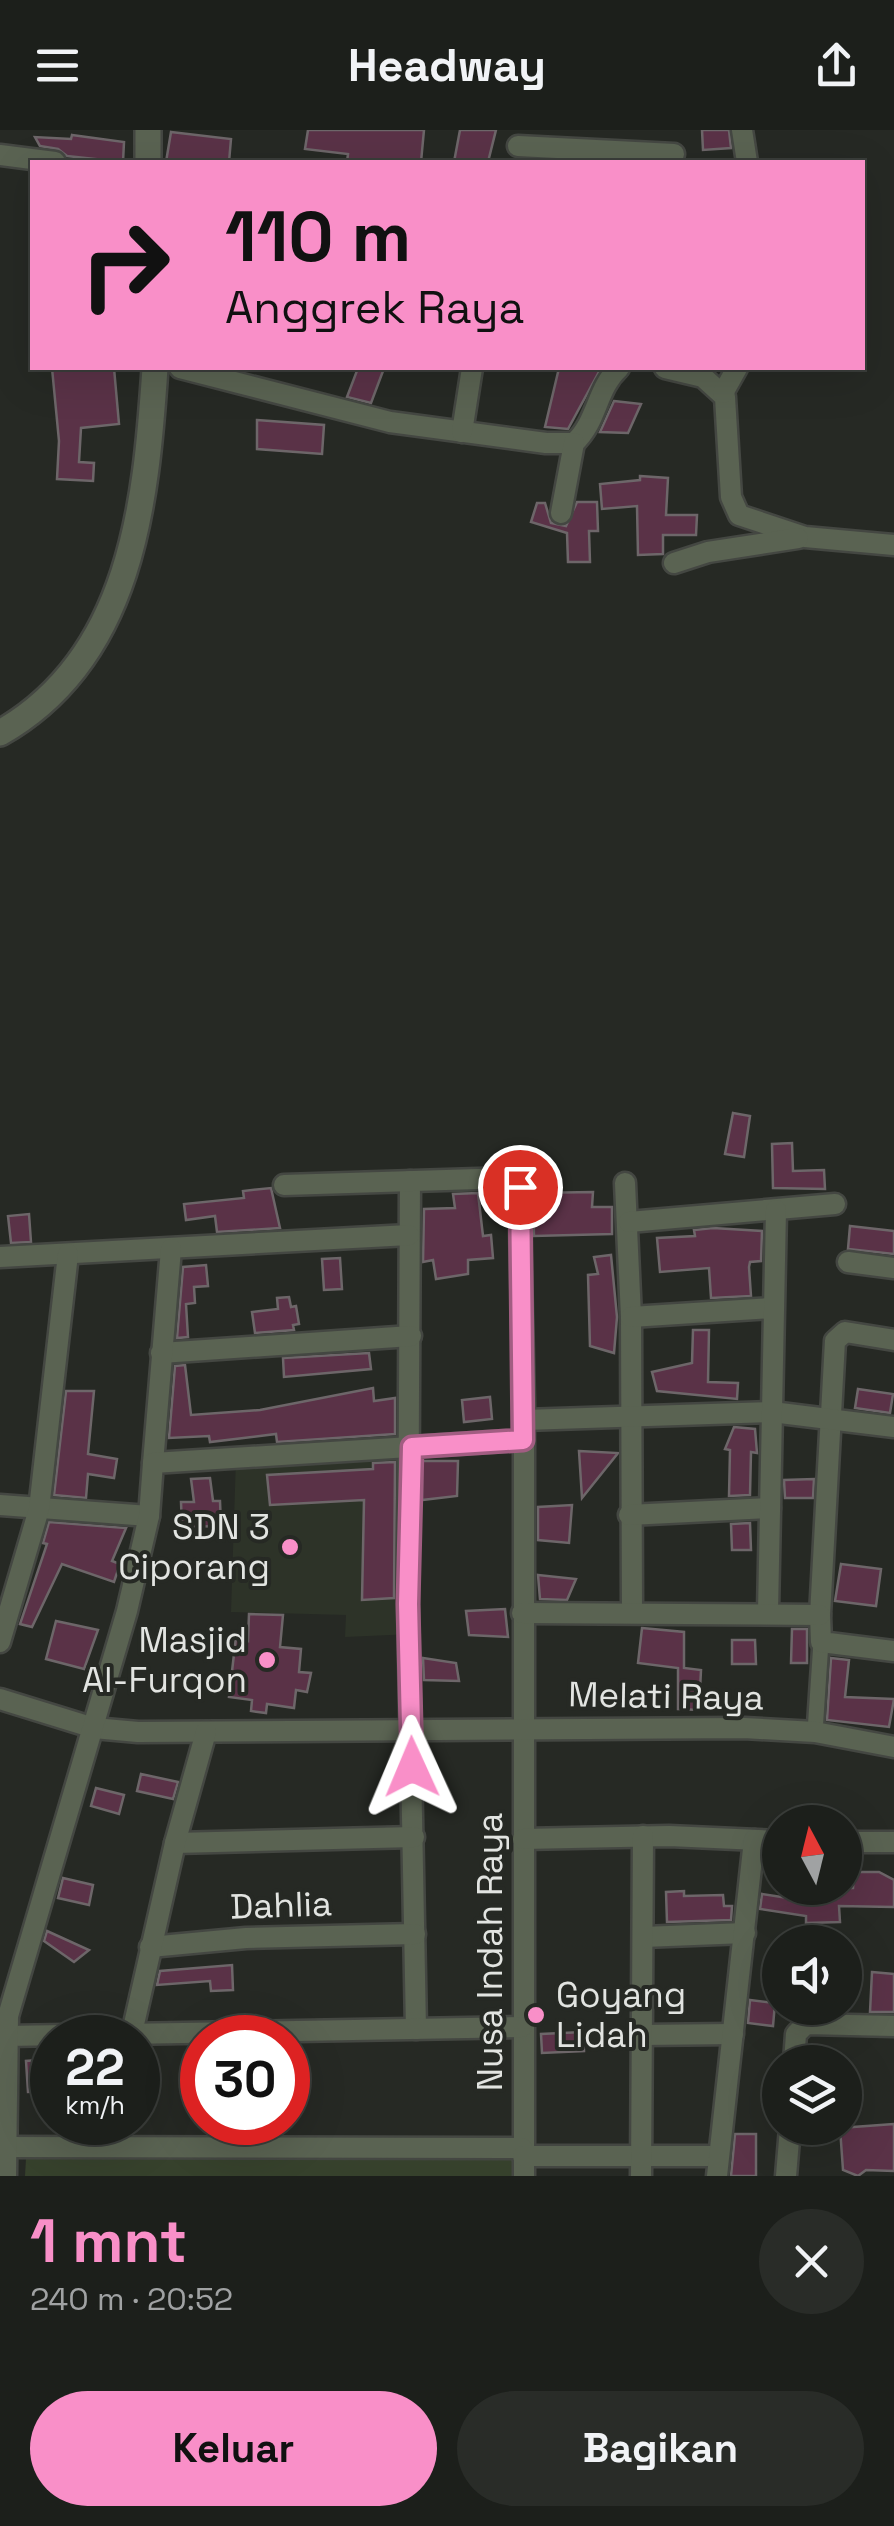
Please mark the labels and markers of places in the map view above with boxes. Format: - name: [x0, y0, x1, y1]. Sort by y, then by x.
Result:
- pin: [478, 1145, 563, 1230]
- place label: SDN 3 Ciporang: [118, 1505, 270, 1589]
- marker: SDN 3 Ciporang: [279, 1536, 301, 1558]
- place label: Masjid Al-Furqon: [82, 1618, 247, 1702]
- marker: Masjid Al-Furqon: [256, 1649, 278, 1671]
- place label: Goyang Lidah: [556, 1973, 686, 2057]
- marker: Goyang Lidah: [525, 2004, 547, 2026]

